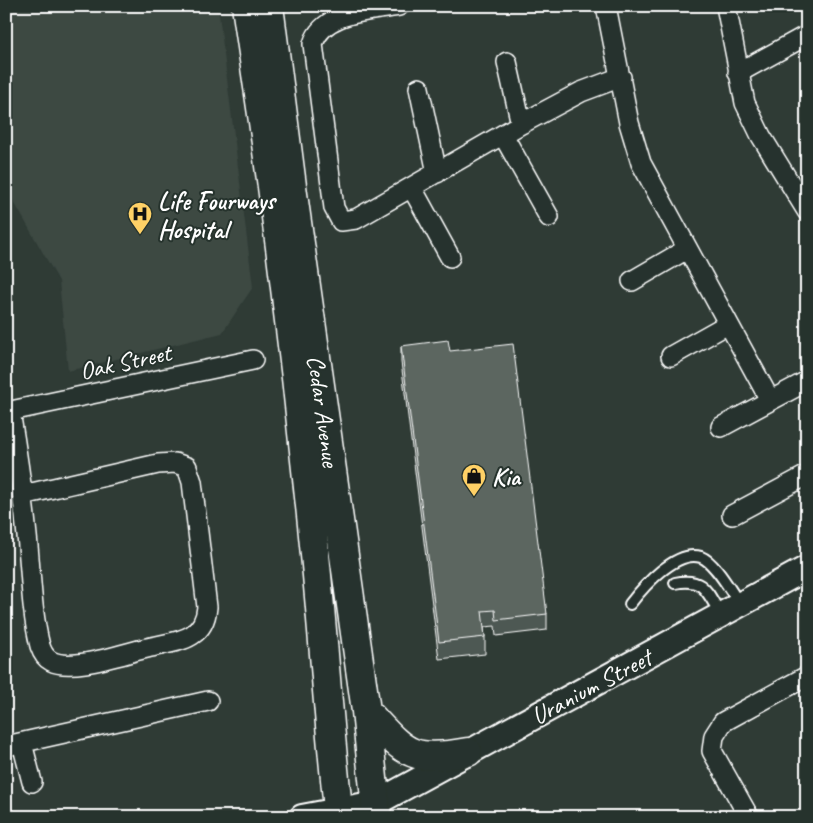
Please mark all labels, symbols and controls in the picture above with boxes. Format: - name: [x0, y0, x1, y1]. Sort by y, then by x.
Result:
- place label: Life Fourways Hospital: [158, 185, 277, 246]
- hospital icon: Life Fourways Hospital: [127, 201, 153, 235]
- street label: Oak Street: [77, 336, 176, 387]
- street label: Cedar Avenue: [299, 353, 347, 471]
- place label: Kia: [492, 461, 522, 493]
- shop icon: Kia: [461, 463, 487, 497]
- street label: Uranium Street: [526, 640, 660, 732]

